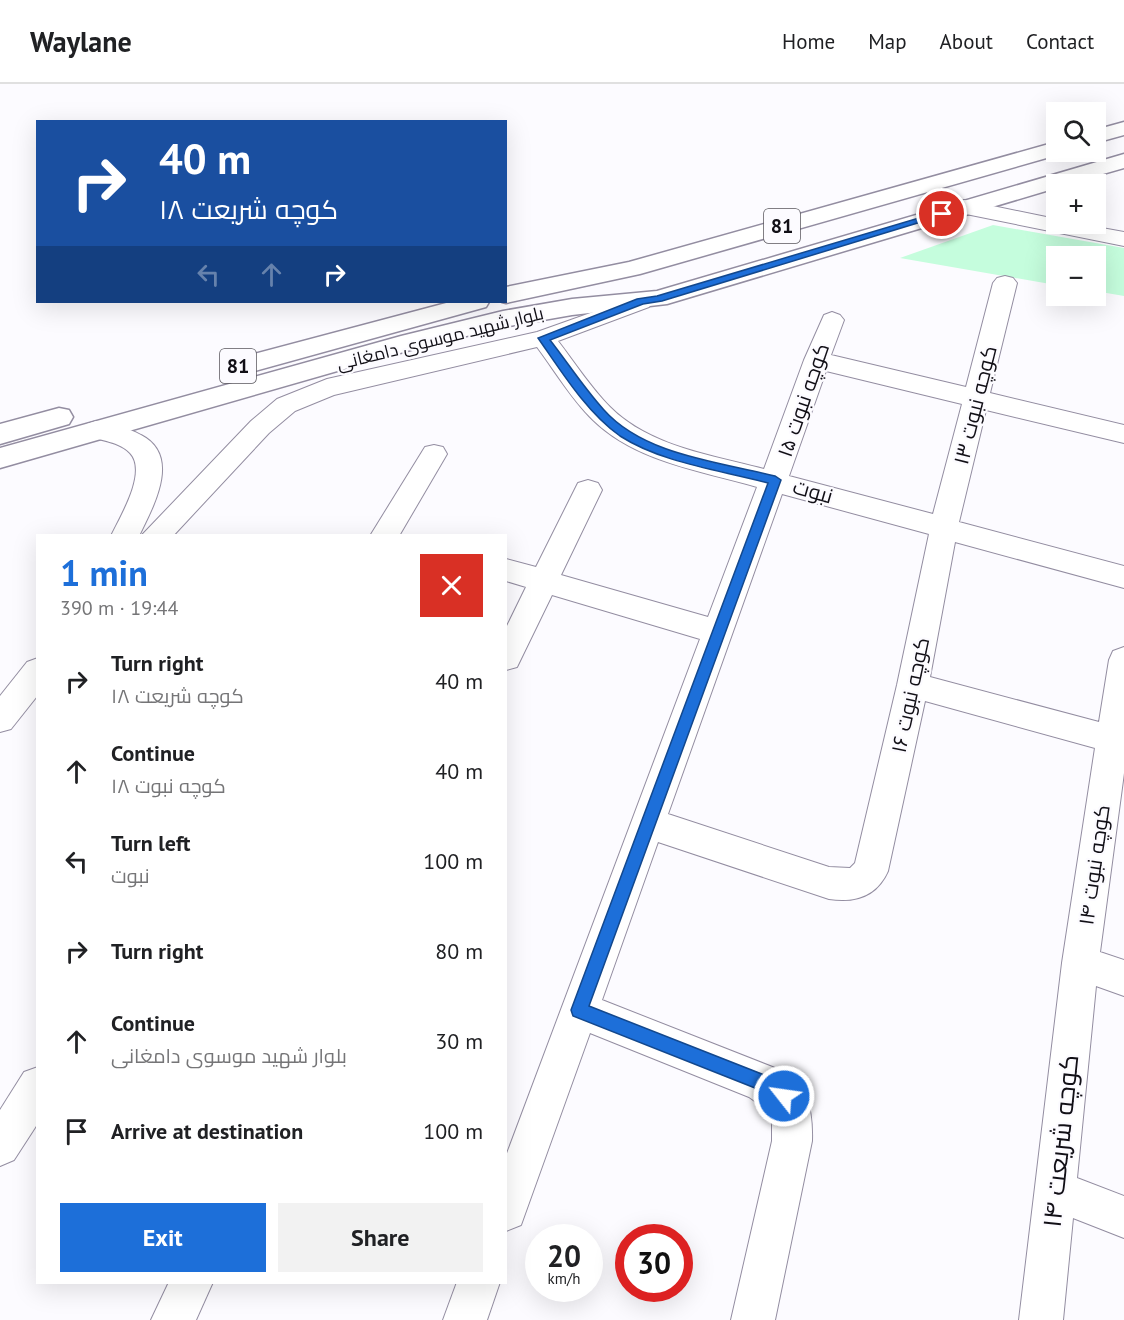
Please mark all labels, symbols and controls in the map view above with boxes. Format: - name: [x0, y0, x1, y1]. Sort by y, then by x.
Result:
- text: Waylane: [30, 23, 132, 60]
- text: Home: [782, 28, 835, 55]
- text: Map: [868, 28, 907, 55]
- text: About: [940, 28, 993, 55]
- text: Contact: [1026, 28, 1094, 55]
- map controls: [1046, 102, 1106, 306]
- button: search: [1046, 102, 1106, 162]
- text: 40 m: [159, 131, 251, 186]
- icon: right: [60, 144, 138, 222]
- button: +: [1046, 174, 1106, 234]
- pin: [916, 188, 967, 239]
- text: کوچه شریعت ۱۸: [159, 192, 338, 226]
- icon: arrive: [925, 197, 958, 230]
- road number: 81: [764, 209, 800, 243]
- button: −: [1046, 246, 1106, 306]
- icon: left: [192, 258, 225, 291]
- icon: ahead: [255, 258, 288, 291]
- icon: right: [318, 258, 351, 291]
- street label: بلوار شهید موسوی دامغانی: [334, 301, 546, 375]
- street label: کوچه نبوت ۱۵: [771, 339, 836, 461]
- street label: کوچه نبوت ۱۳: [947, 343, 1004, 467]
- road number: 81: [220, 349, 256, 383]
- street label: نبوت: [790, 472, 836, 510]
- text: 1 min: [60, 549, 148, 596]
- button: close: [420, 554, 483, 617]
- text: 390 m · 19:44: [60, 595, 178, 621]
- street label: کوچه نبوت ۱۶: [885, 635, 936, 755]
- text: Turn right: [111, 649, 203, 677]
- icon: right: [60, 665, 93, 698]
- text: 40 m: [435, 667, 483, 695]
- text: کوچه شریعت ۱۸: [111, 683, 244, 709]
- text: Continue: [111, 739, 195, 767]
- icon: ahead: [60, 755, 93, 788]
- text: 40 m: [435, 757, 483, 785]
- text: کوچه نبوت ۱۸: [111, 773, 226, 799]
- street label: کوچه نبوت ۱۴: [1072, 803, 1117, 927]
- text: Turn left: [111, 829, 191, 857]
- icon: left: [60, 845, 93, 878]
- text: 100 m: [423, 847, 483, 875]
- text: نبوت: [111, 863, 150, 889]
- icon: right: [60, 935, 93, 968]
- text: Turn right: [111, 937, 203, 965]
- text: 80 m: [435, 937, 483, 965]
- text: Continue: [111, 1009, 195, 1037]
- icon: ahead: [60, 1025, 93, 1058]
- text: 30 m: [435, 1027, 483, 1055]
- text: بلوار شهید موسوی دامغانی: [111, 1043, 347, 1069]
- street label: کوچه شریعت ۱۴: [1035, 1053, 1086, 1229]
- position arrow: [752, 1064, 816, 1128]
- icon: arrive: [60, 1115, 93, 1148]
- text: Arrive at destination: [111, 1117, 303, 1145]
- text: 100 m: [423, 1117, 483, 1145]
- button: Exit: [60, 1203, 266, 1272]
- button: Share: [278, 1203, 483, 1272]
- speed limit sign: 30: [615, 1224, 693, 1302]
- text: 20: [547, 1236, 581, 1275]
- text: km/h: [548, 1269, 580, 1288]

